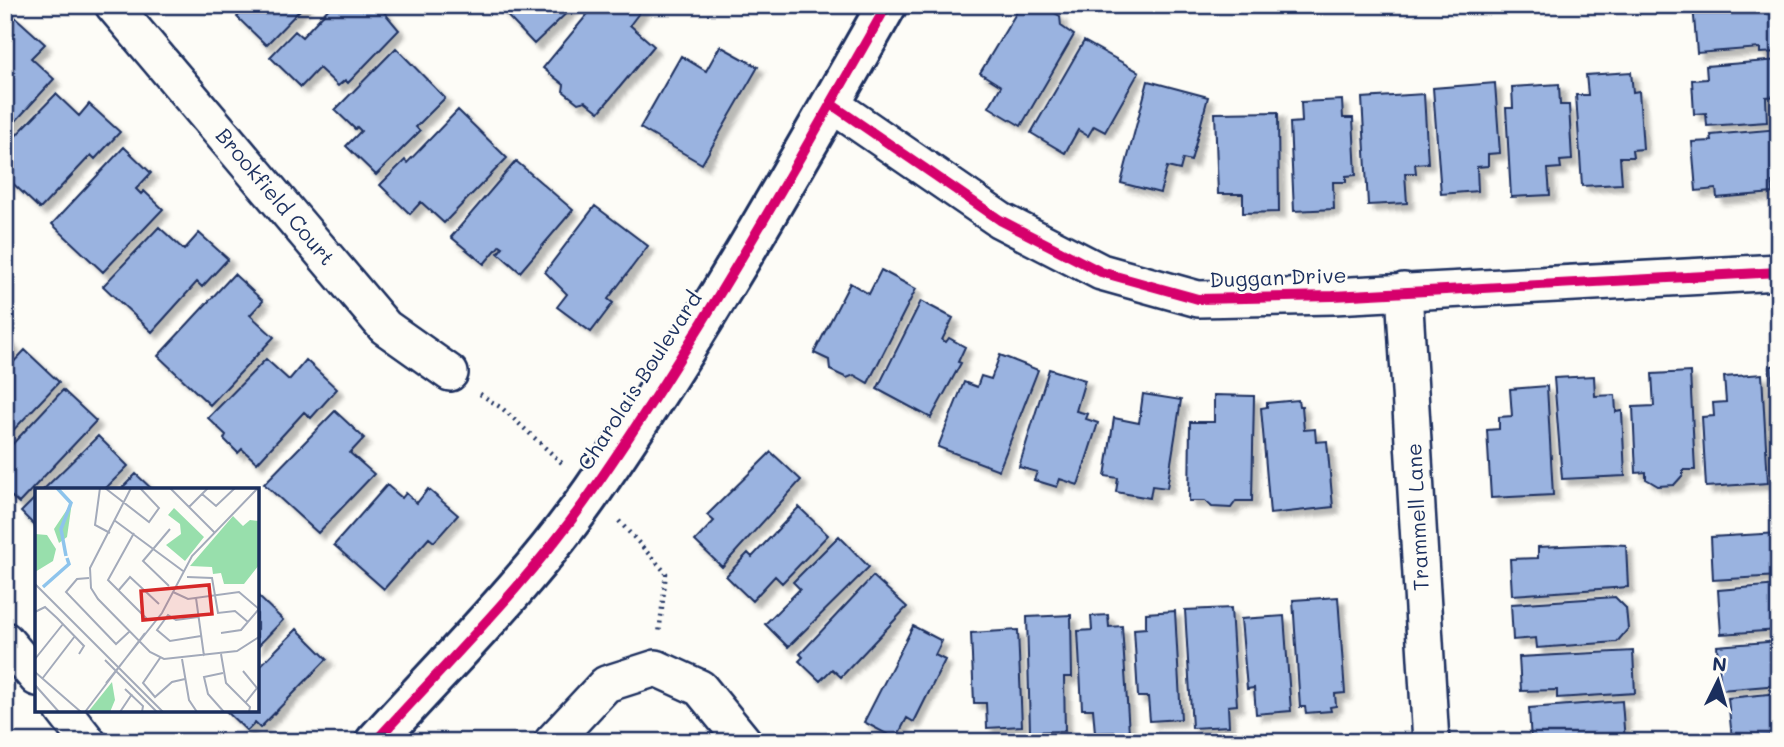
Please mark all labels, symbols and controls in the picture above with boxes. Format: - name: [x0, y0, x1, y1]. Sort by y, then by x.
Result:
- street label: Brookfield Court: [211, 122, 342, 270]
- street label: Duggan Drive: [1209, 261, 1347, 292]
- street label: Charolais Boulevard: [571, 286, 707, 475]
- street label: Trammell Lane: [1399, 443, 1434, 592]
- inset map: [35, 488, 259, 712]
- north arrow: [1682, 646, 1752, 716]
- text: N: [1711, 650, 1728, 677]

